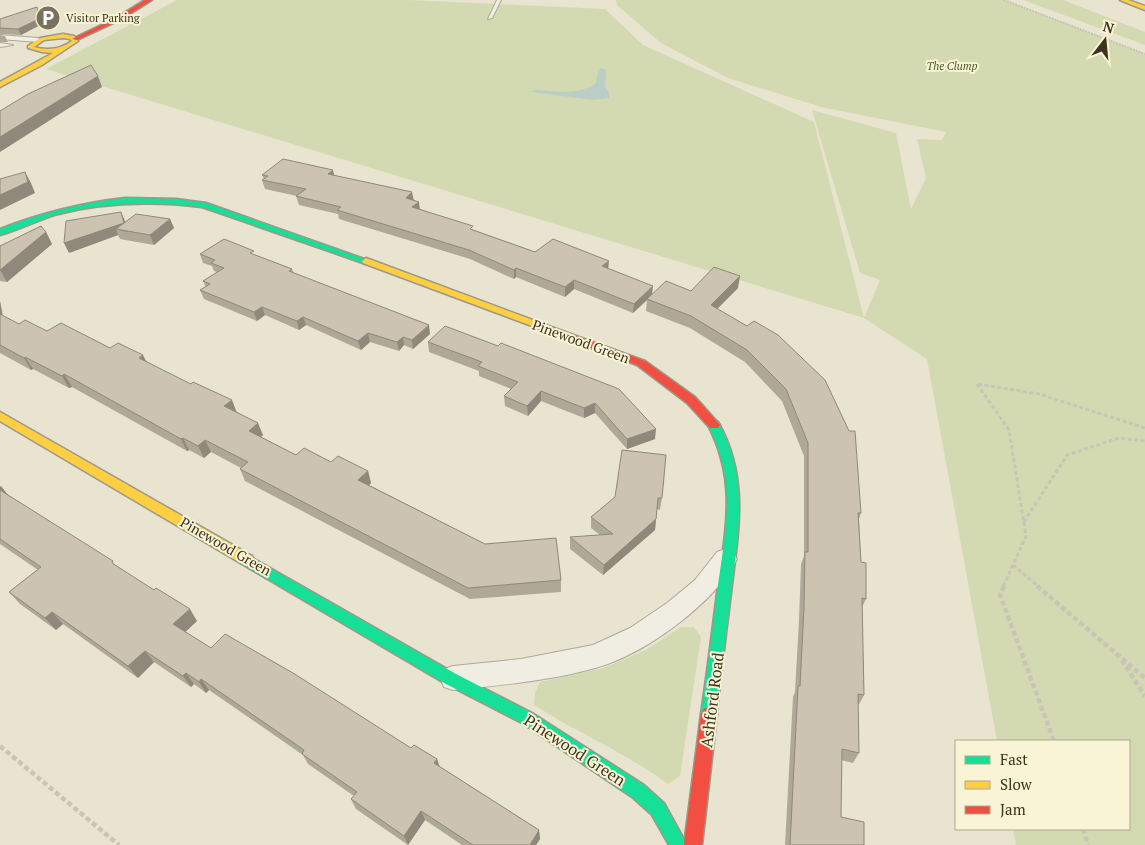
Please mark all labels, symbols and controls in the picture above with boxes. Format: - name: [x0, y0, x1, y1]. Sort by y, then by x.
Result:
- parking icon: Visitor Parking: [35, 5, 61, 31]
- place label: Visitor Parking: [66, 11, 140, 25]
- north arrow: [1080, 15, 1130, 65]
- text: N: [1101, 16, 1117, 38]
- park label: The Clump: [926, 59, 978, 73]
- street label: Pinewood Green: [530, 315, 633, 368]
- street label: Pinewood Green: [177, 512, 276, 580]
- street label: Ashford Road: [695, 651, 729, 749]
- street label: Pinewood Green: [520, 709, 630, 791]
- legend: [955, 740, 1130, 830]
- text: Fast: [1000, 749, 1028, 769]
- text: Slow: [1000, 774, 1033, 794]
- text: Jam: [1000, 799, 1026, 819]

